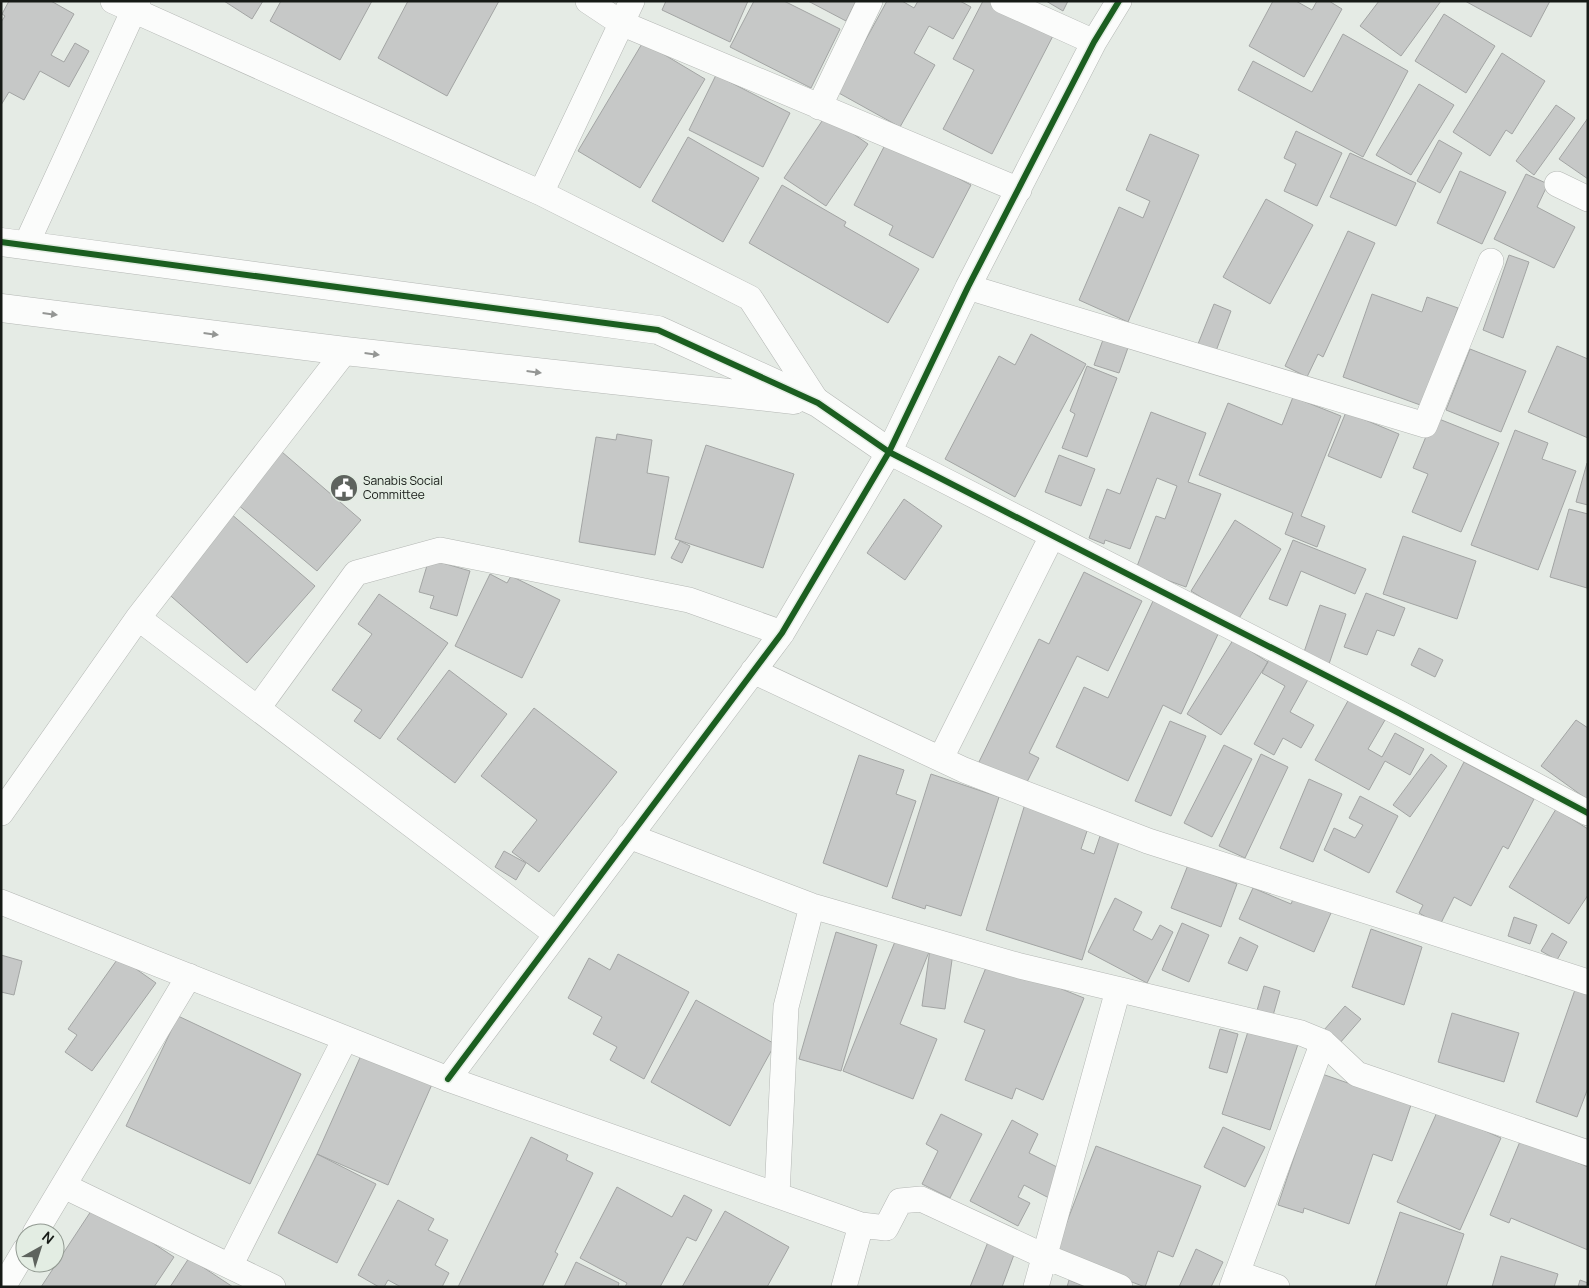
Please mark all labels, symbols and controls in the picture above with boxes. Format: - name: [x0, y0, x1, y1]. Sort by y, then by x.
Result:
- one-way arrow: [42, 310, 58, 318]
- one-way arrow: [203, 330, 219, 338]
- one-way arrow: [365, 350, 381, 358]
- one-way arrow: [526, 368, 542, 376]
- place label: Sanabis Social Committee: [363, 472, 443, 503]
- public building icon: Sanabis Social Committee: [329, 473, 359, 503]
- north arrow: [15, 1223, 65, 1273]
- text: N: [39, 1227, 58, 1248]

